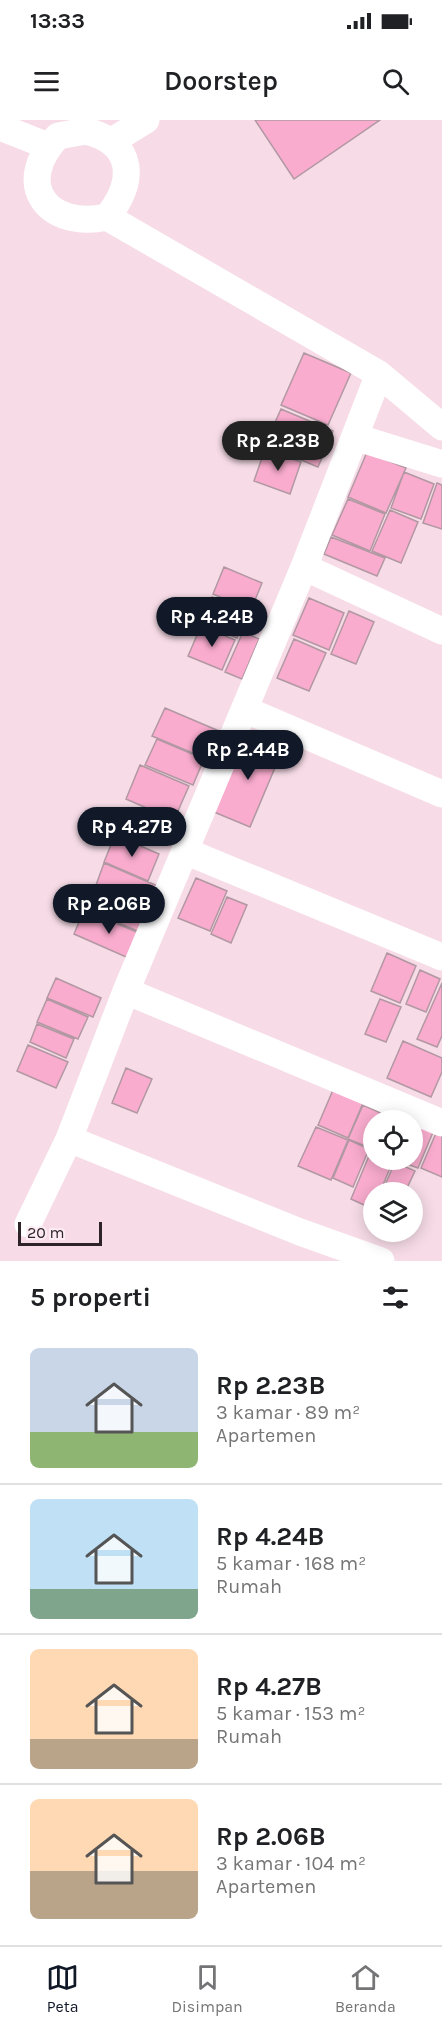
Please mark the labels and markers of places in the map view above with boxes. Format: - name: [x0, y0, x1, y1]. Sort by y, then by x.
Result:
- pin: Rp 2.23B: [216, 421, 340, 472]
- pin: Rp 4.24B: [150, 597, 274, 648]
- pin: Rp 2.44B: [186, 730, 310, 781]
- pin: Rp 4.27B: [70, 807, 194, 858]
- pin: Rp 2.06B: [47, 884, 171, 935]

